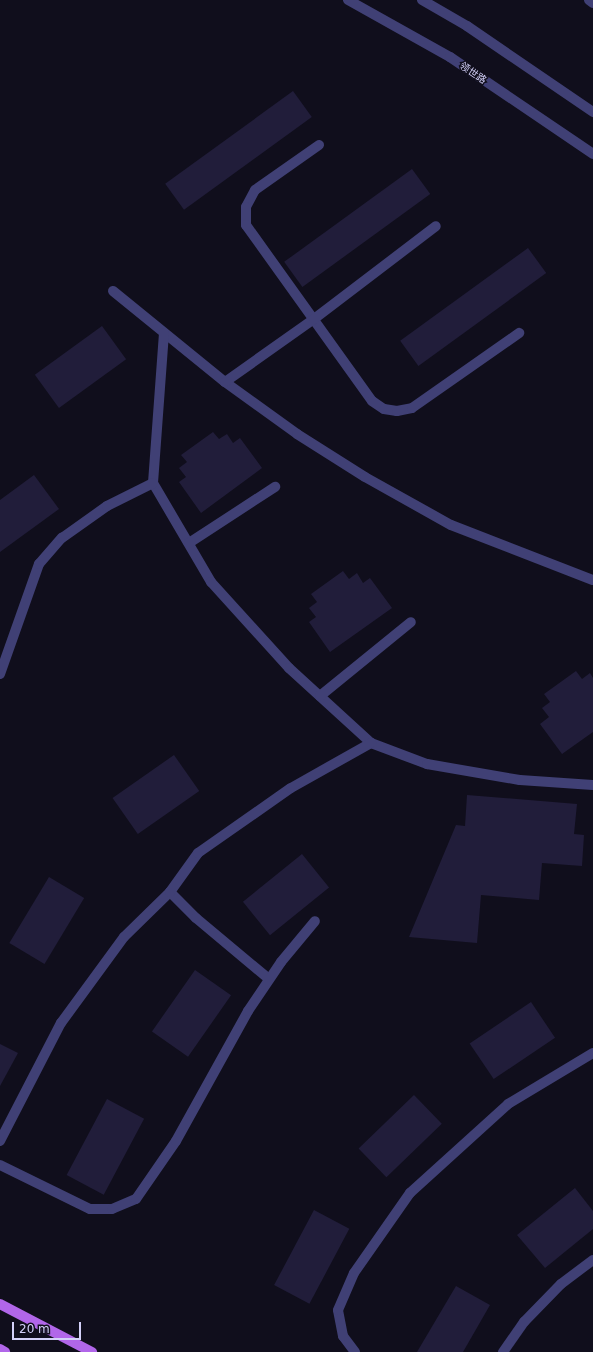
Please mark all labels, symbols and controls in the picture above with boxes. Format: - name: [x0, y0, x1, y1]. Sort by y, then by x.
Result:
- street label: 领世路: [457, 60, 489, 86]
- scale bar: [14, 1314, 83, 1340]
- text: 20 m: [19, 1322, 50, 1336]

